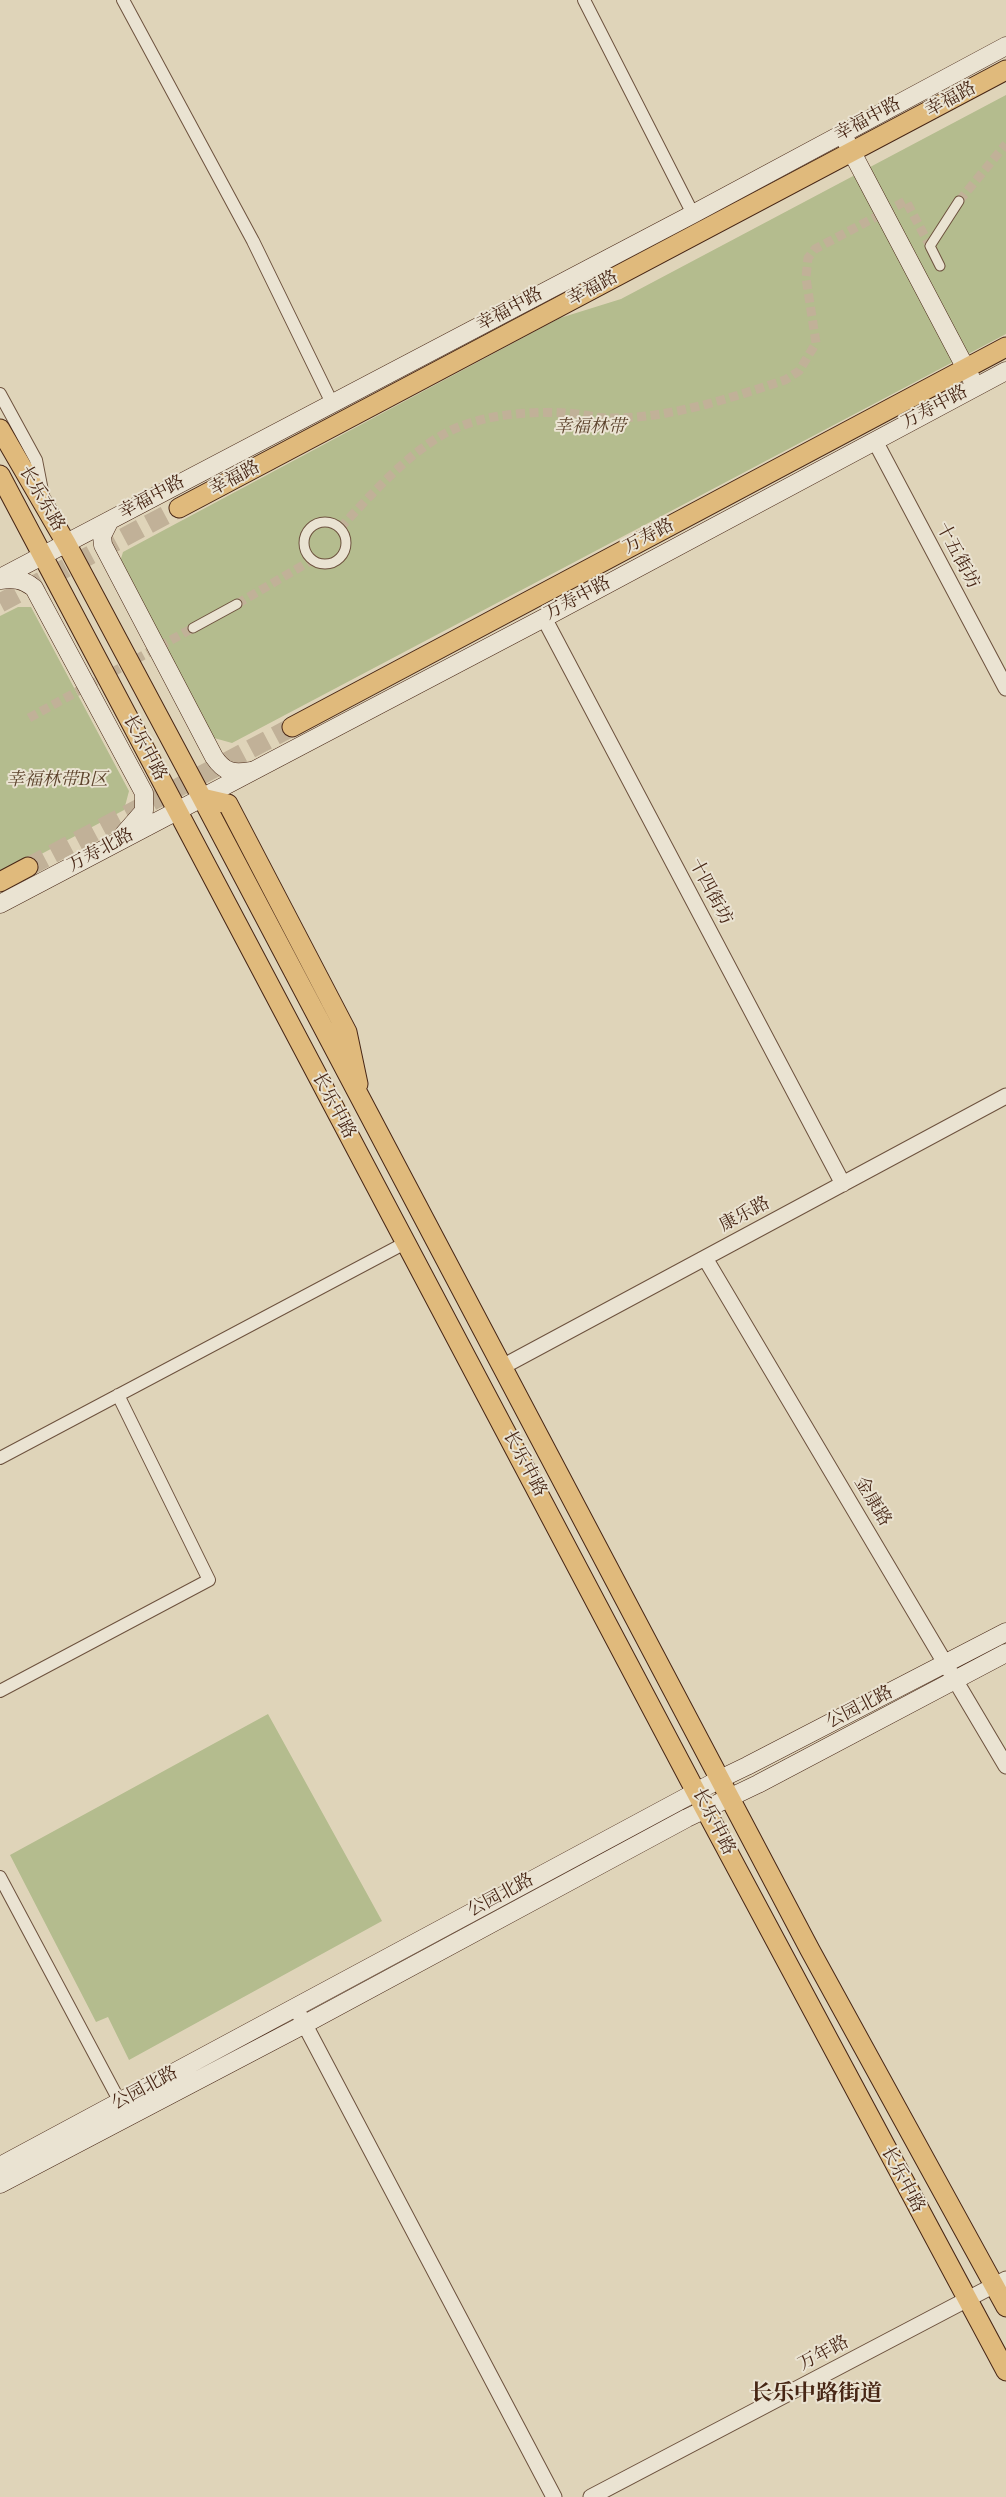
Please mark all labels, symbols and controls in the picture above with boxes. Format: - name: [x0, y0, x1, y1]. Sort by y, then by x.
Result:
- street label: 幸福路: [922, 78, 980, 122]
- street label: 幸福中路: [831, 94, 905, 146]
- street label: 幸福路: [564, 267, 622, 311]
- street label: 幸福中路: [473, 284, 547, 336]
- street label: 万寿中路: [898, 382, 972, 434]
- park label: 幸福林带: [554, 417, 626, 439]
- street label: 幸福路: [206, 457, 264, 501]
- street label: 长乐东路: [14, 462, 68, 536]
- street label: 幸福中路: [115, 472, 189, 524]
- street label: 万寿路: [620, 515, 678, 559]
- street label: 十五街坊: [931, 519, 983, 593]
- street label: 万寿中路: [541, 573, 615, 625]
- street label: 长乐中路: [118, 711, 170, 785]
- park label: 幸福林带B区: [6, 770, 108, 792]
- street label: 万寿北路: [64, 825, 138, 877]
- street label: 十四街坊: [684, 855, 736, 929]
- street label: 长乐中路: [307, 1069, 359, 1143]
- street label: 康乐路: [716, 1193, 774, 1237]
- street label: 长乐中路: [498, 1427, 550, 1501]
- street label: 金康路: [849, 1473, 895, 1531]
- street label: 公园北路: [823, 1682, 897, 1734]
- street label: 长乐中路: [687, 1785, 739, 1859]
- street label: 公园北路: [464, 1870, 538, 1922]
- street label: 公园北路: [108, 2063, 182, 2115]
- street label: 长乐中路: [876, 2143, 928, 2217]
- street label: 万年路: [795, 2332, 853, 2376]
- district label: 长乐中路街道: [750, 2382, 882, 2408]

